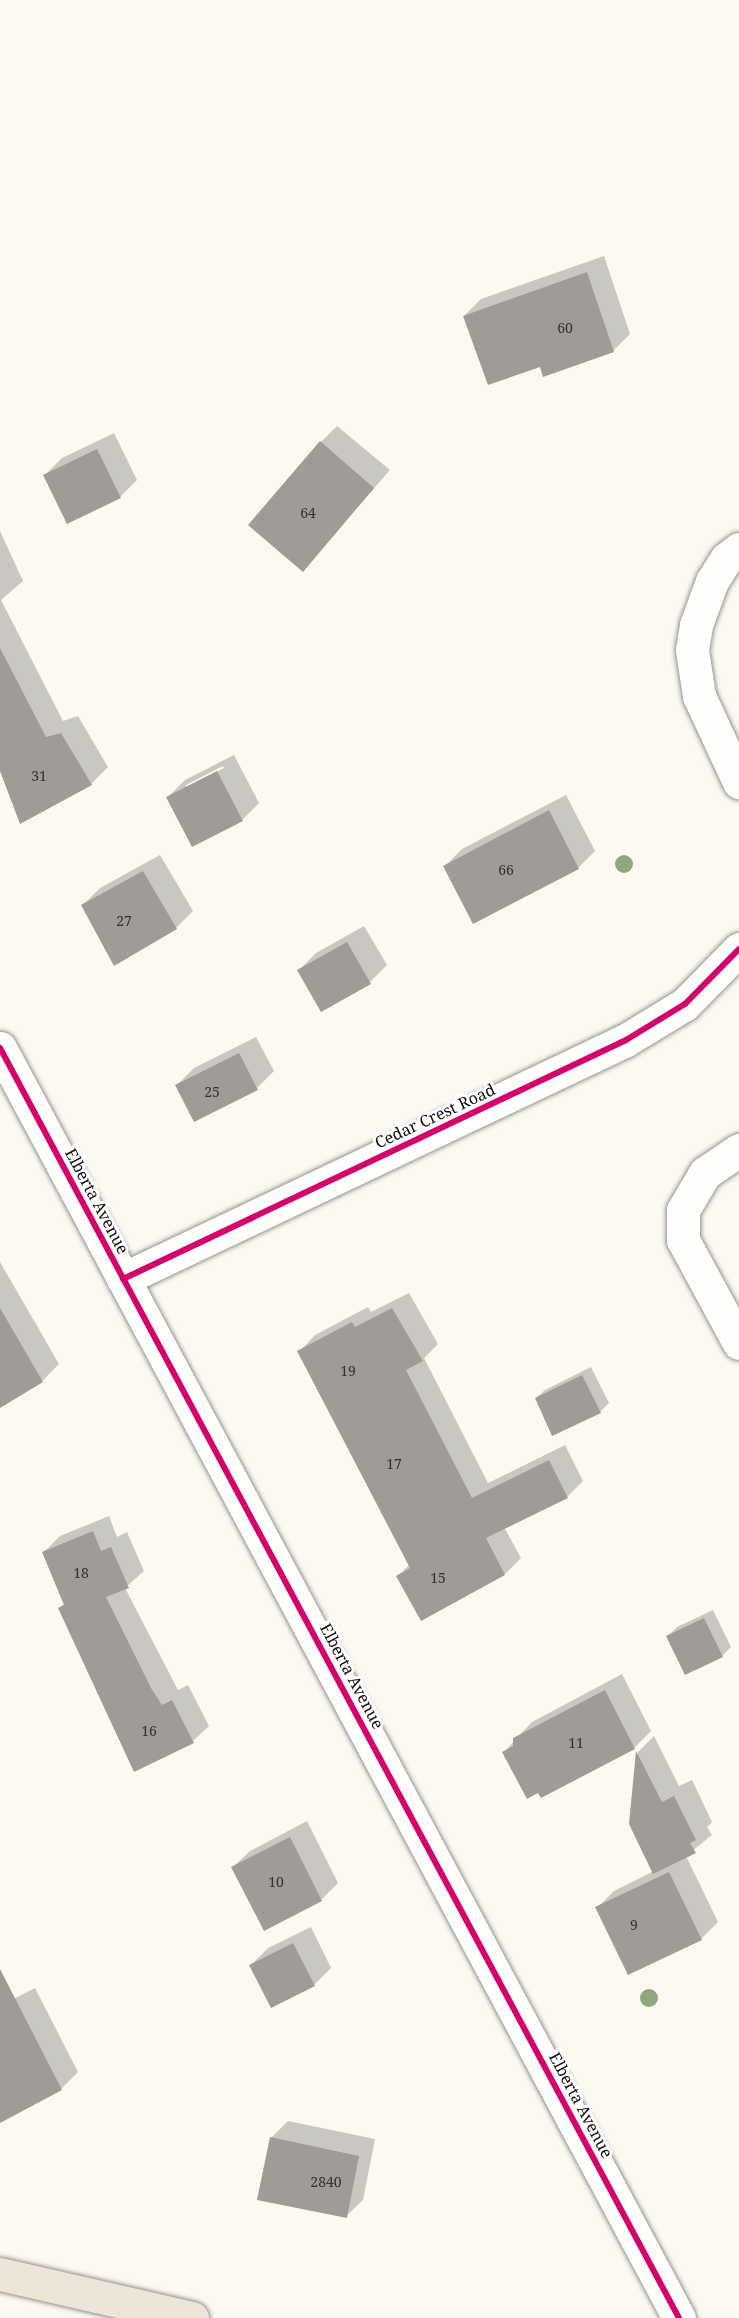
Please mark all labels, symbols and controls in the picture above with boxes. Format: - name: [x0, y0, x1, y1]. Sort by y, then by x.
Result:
- house number: 60: [557, 320, 573, 336]
- house number: 64: [300, 505, 316, 521]
- house number: 31: [31, 768, 47, 784]
- house number: 66: [498, 862, 514, 878]
- house number: 27: [116, 913, 132, 929]
- street label: Cedar Crest Road: [372, 1080, 498, 1152]
- house number: 25: [204, 1084, 220, 1100]
- street label: Elberta Avenue: [61, 1145, 133, 1257]
- house number: 19: [340, 1363, 356, 1379]
- house number: 17: [386, 1456, 402, 1472]
- house number: 18: [73, 1565, 89, 1581]
- house number: 15: [430, 1570, 446, 1586]
- street label: Elberta Avenue: [316, 1620, 388, 1732]
- house number: 16: [141, 1723, 157, 1739]
- house number: 11: [568, 1735, 584, 1751]
- house number: 10: [268, 1874, 284, 1890]
- house number: 9: [630, 1917, 638, 1933]
- street label: Elberta Avenue: [545, 2049, 617, 2161]
- house number: 2840: [310, 2174, 342, 2190]

